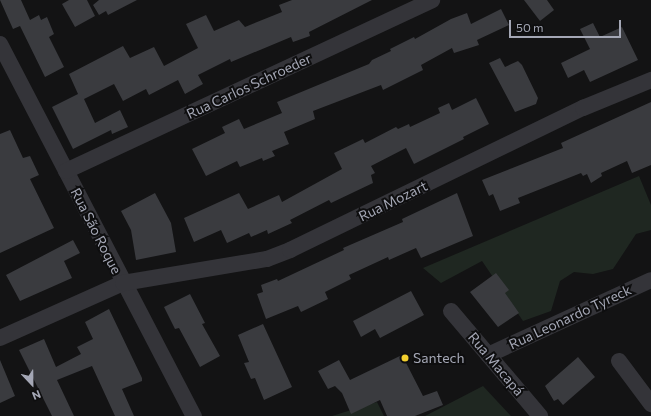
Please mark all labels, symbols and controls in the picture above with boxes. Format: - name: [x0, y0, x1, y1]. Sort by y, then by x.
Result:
- scale bar: [511, 12, 623, 38]
- text: 50 m: [516, 20, 544, 34]
- street label: Rua Carlos Schroeder: [184, 50, 314, 122]
- street label: Rua Mozart: [356, 177, 430, 225]
- street label: Rua São Roque: [67, 185, 125, 277]
- street label: Rua Leonardo Tyreck: [506, 281, 634, 353]
- street label: Rua Macapá: [465, 329, 527, 399]
- place label: Santech: [413, 350, 465, 366]
- marker: Santech: [400, 353, 410, 363]
- north arrow: [12, 364, 52, 404]
- text: N: [30, 388, 43, 403]

